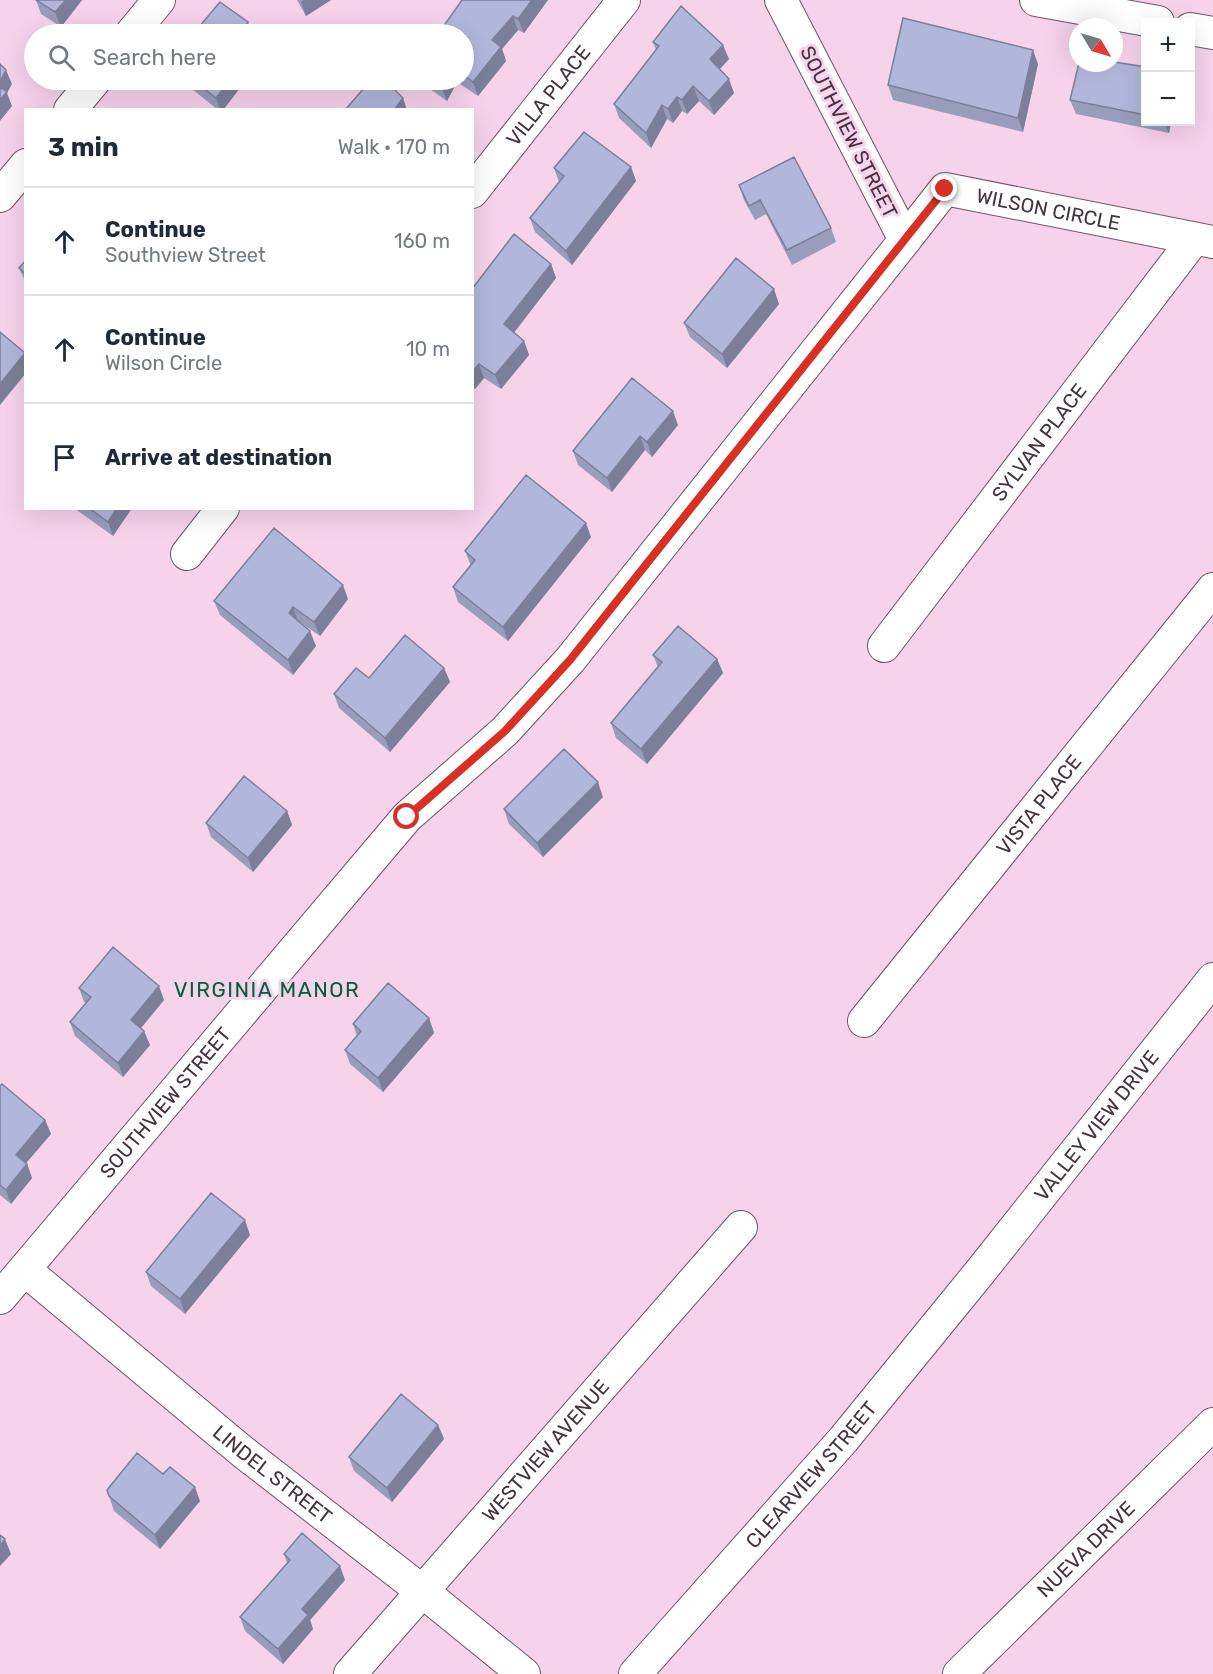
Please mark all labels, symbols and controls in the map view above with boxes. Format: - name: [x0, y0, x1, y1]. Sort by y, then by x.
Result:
- north arrow: [1069, 18, 1123, 72]
- map controls: [1141, 18, 1195, 126]
- button: +: [1141, 18, 1195, 72]
- search box: [24, 24, 474, 90]
- street label: VILLA PLACE: [501, 40, 595, 151]
- icon: search: [45, 41, 78, 74]
- street label: SOUTHVIEW STREET: [795, 42, 903, 222]
- text: Search here: [93, 44, 216, 71]
- button: −: [1141, 72, 1195, 126]
- text: 3 min: [48, 132, 119, 163]
- text: Walk · 170 m: [338, 135, 450, 159]
- route end: [931, 175, 957, 201]
- street label: WILSON CIRCLE: [974, 183, 1122, 235]
- text: Continue: [105, 216, 206, 243]
- icon: ahead: [48, 225, 81, 258]
- text: 160 m: [394, 229, 450, 253]
- text: Southview Street: [105, 243, 266, 267]
- text: Continue: [105, 324, 206, 351]
- icon: ahead: [48, 333, 81, 366]
- text: 10 m: [406, 337, 450, 361]
- text: Wilson Circle: [105, 351, 222, 375]
- street label: SYLVAN PLACE: [987, 379, 1091, 506]
- icon: arrive: [48, 441, 81, 474]
- text: Arrive at destination: [105, 444, 332, 471]
- street label: VISTA PLACE: [991, 750, 1086, 860]
- route start: [393, 803, 419, 829]
- district label: VIRGINIA MANOR: [174, 977, 360, 1002]
- street label: SOUTHVIEW STREET: [95, 1022, 236, 1183]
- street label: VALLEY VIEW DRIVE: [1029, 1045, 1164, 1206]
- street label: WESTVIEW AVENUE: [477, 1375, 614, 1526]
- street label: CLEARVIEW STREET: [741, 1396, 882, 1553]
- street label: LINDEL STREET: [208, 1420, 337, 1529]
- street label: NUEVA DRIVE: [1032, 1496, 1140, 1602]

